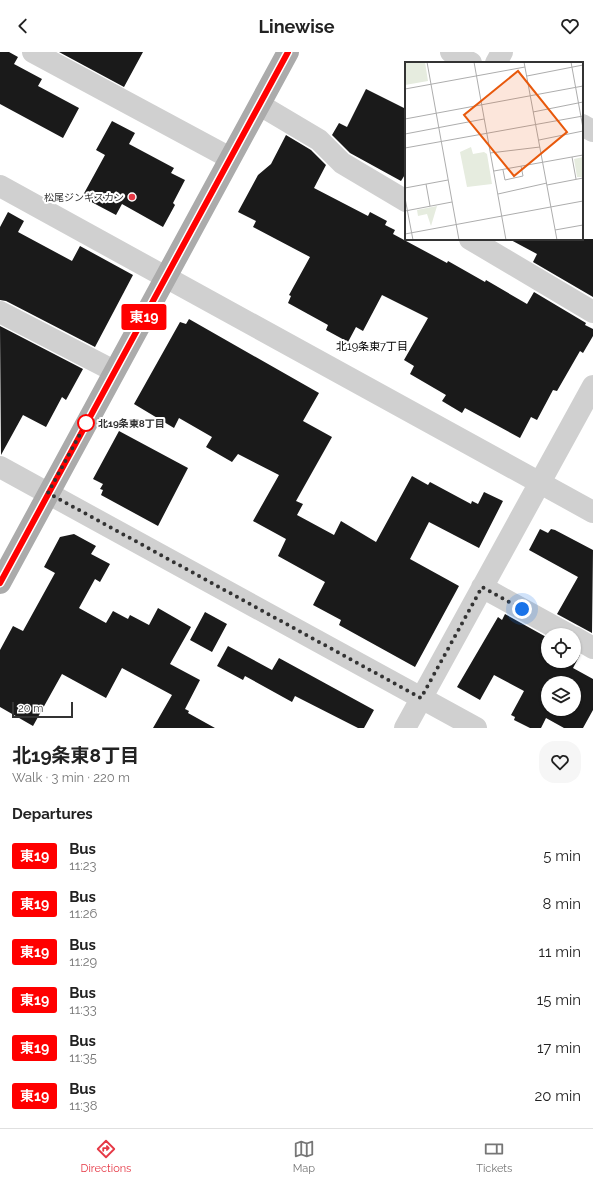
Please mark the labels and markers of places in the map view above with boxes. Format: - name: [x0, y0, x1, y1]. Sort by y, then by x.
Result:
- place label: 松尾ジンギスカン: [44, 192, 124, 203]
- marker: 松尾ジンギスカン: [127, 192, 137, 202]
- marker: 北19条東8丁目: [77, 414, 95, 432]
- place label: 北19条東8丁目: [98, 418, 165, 429]

